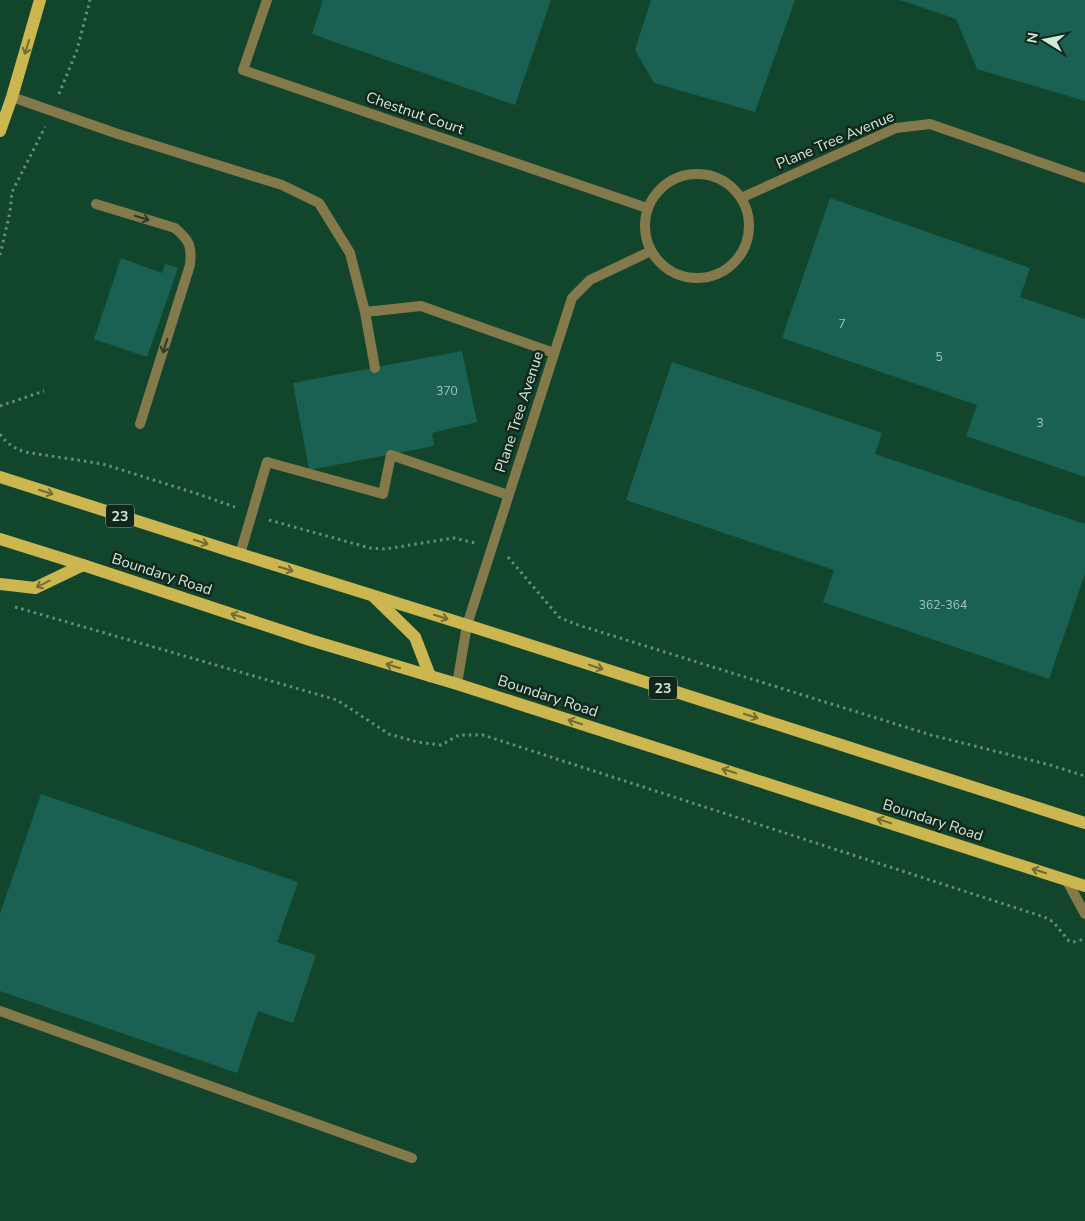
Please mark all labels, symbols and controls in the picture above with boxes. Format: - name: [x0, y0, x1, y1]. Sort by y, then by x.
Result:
- north arrow: [1020, 15, 1070, 65]
- text: N: [1022, 31, 1043, 45]
- one-way arrow: [21, 38, 31, 54]
- street label: Chestnut Court: [363, 87, 467, 139]
- street label: Plane Tree Avenue: [773, 106, 897, 174]
- one-way arrow: [134, 214, 150, 224]
- house number: 7: [838, 316, 846, 332]
- one-way arrow: [159, 338, 169, 354]
- street label: Plane Tree Avenue: [490, 349, 548, 475]
- house number: 5: [935, 349, 943, 365]
- house number: 370: [436, 383, 458, 399]
- house number: 3: [1036, 415, 1044, 431]
- one-way arrow: [38, 488, 54, 498]
- road number: 23: [106, 504, 134, 528]
- one-way arrow: [193, 537, 209, 547]
- street label: Boundary Road: [109, 548, 215, 600]
- one-way arrow: [278, 564, 294, 574]
- one-way arrow: [36, 580, 51, 590]
- house number: 362-364: [919, 597, 967, 613]
- one-way arrow: [231, 611, 246, 620]
- one-way arrow: [433, 613, 449, 623]
- one-way arrow: [385, 660, 401, 670]
- one-way arrow: [588, 662, 604, 672]
- street label: Boundary Road: [495, 670, 601, 722]
- road number: 23: [649, 676, 677, 700]
- one-way arrow: [743, 712, 758, 721]
- one-way arrow: [567, 716, 583, 726]
- one-way arrow: [722, 766, 738, 776]
- street label: Boundary Road: [880, 794, 986, 846]
- one-way arrow: [877, 816, 892, 825]
- one-way arrow: [1031, 866, 1047, 875]

